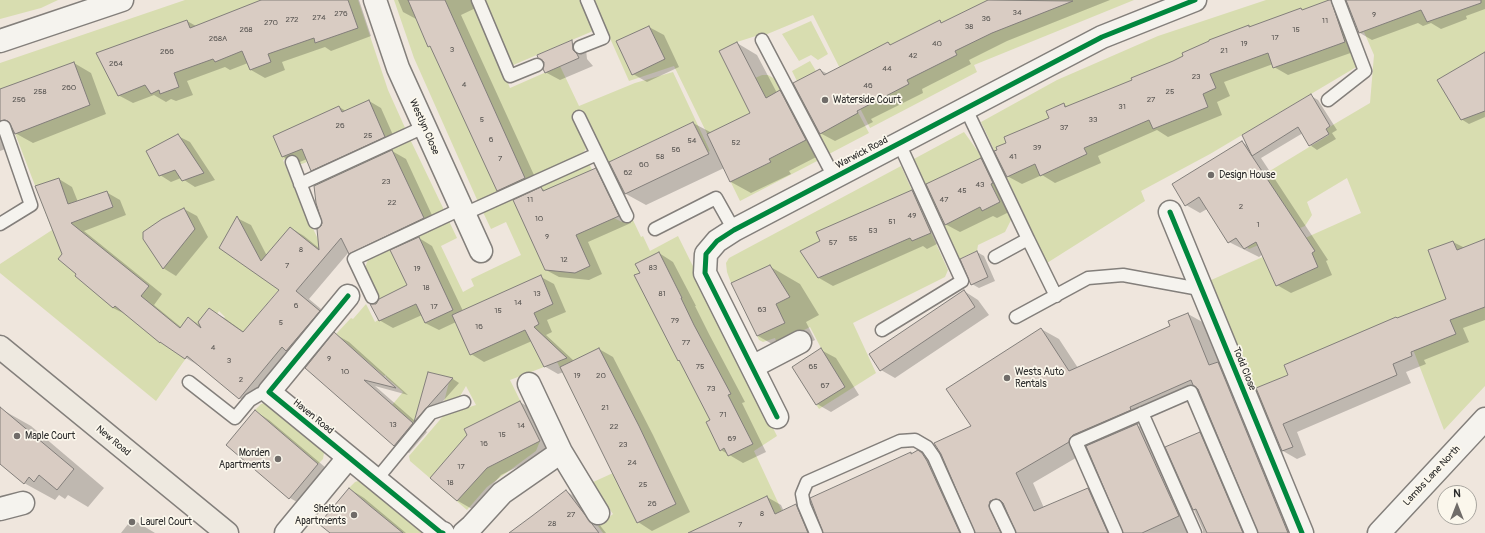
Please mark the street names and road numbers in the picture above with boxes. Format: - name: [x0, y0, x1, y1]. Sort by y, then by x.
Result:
- street label: Westlyn Close: [406, 97, 442, 157]
- street label: Warwick Road: [834, 134, 890, 172]
- street label: Todd Close: [1230, 346, 1258, 392]
- street label: Haven Road: [290, 397, 336, 437]
- street label: New Road: [93, 423, 133, 459]
- street label: Lambs Lane North: [1401, 443, 1463, 509]

